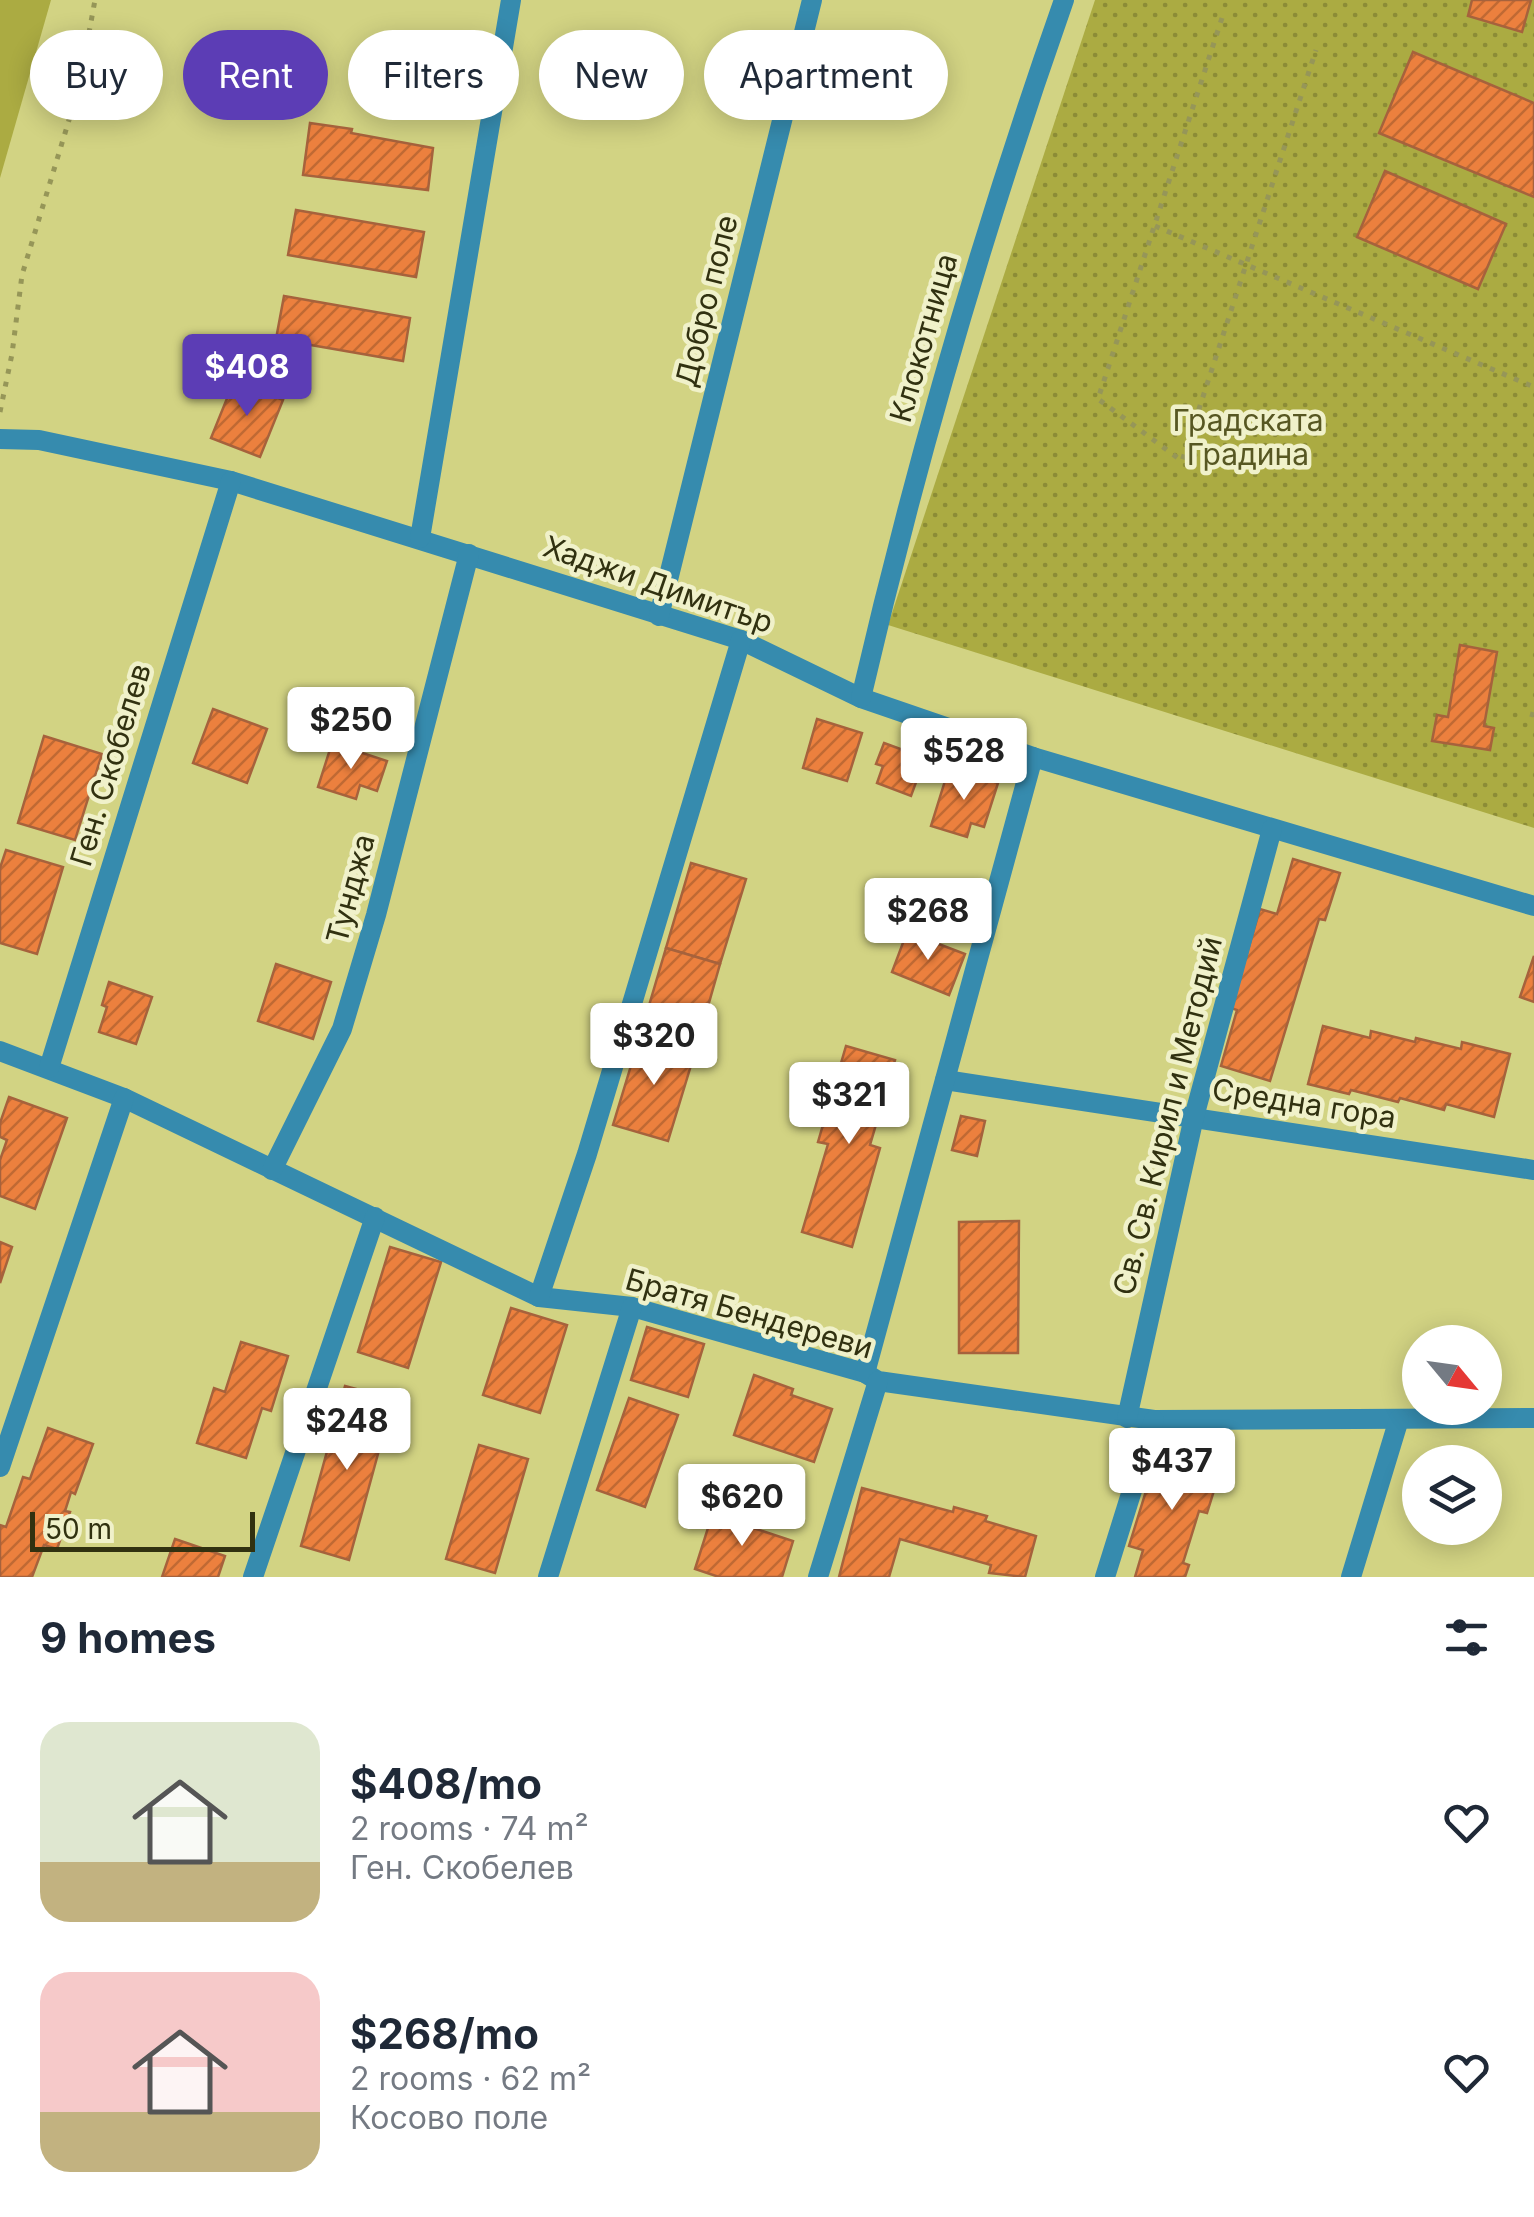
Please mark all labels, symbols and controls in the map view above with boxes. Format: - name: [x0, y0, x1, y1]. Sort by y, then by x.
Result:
- chip: Buy: [30, 30, 163, 120]
- chip: Rent: [183, 30, 328, 120]
- chip: Filters: [348, 30, 519, 120]
- chip: New: [539, 30, 684, 120]
- chip: Apartment: [704, 30, 948, 120]
- street label: Добро поле: [667, 211, 745, 390]
- street label: Клокотница: [882, 249, 964, 426]
- pin: $408: [188, 334, 306, 419]
- text: $408: [205, 347, 290, 386]
- park label: Градската Градина: [1172, 402, 1324, 472]
- street label: Хаджи Димитър: [539, 528, 778, 640]
- street label: Ген. Скобелев: [62, 659, 158, 870]
- pin: $250: [292, 687, 410, 772]
- text: $250: [309, 700, 393, 739]
- pin: $528: [905, 718, 1023, 803]
- text: $528: [923, 731, 1005, 770]
- street label: Тунджа: [318, 830, 382, 948]
- pin: $268: [869, 878, 987, 963]
- text: $268: [887, 891, 969, 930]
- street label: Св. Св. Кирил и Методий: [1105, 933, 1229, 1299]
- pin: $320: [595, 1003, 713, 1088]
- text: $320: [612, 1016, 696, 1055]
- pin: $321: [790, 1062, 908, 1147]
- street label: Средна гора: [1210, 1071, 1399, 1135]
- text: $321: [811, 1075, 887, 1114]
- street label: Братя Бендереви: [622, 1261, 877, 1366]
- north arrow: [1402, 1325, 1502, 1425]
- map controls: [1402, 1325, 1502, 1545]
- pin: $248: [288, 1388, 406, 1473]
- text: $248: [305, 1401, 389, 1440]
- pin: $437: [1113, 1428, 1231, 1513]
- text: $437: [1131, 1441, 1213, 1480]
- button: layers: [1402, 1445, 1502, 1545]
- pin: $620: [683, 1464, 801, 1549]
- text: $620: [700, 1477, 784, 1516]
- scale bar: [30, 1507, 255, 1552]
- text: 50 m: [45, 1512, 112, 1546]
- icon: filters: [1439, 1610, 1494, 1665]
- text: 9 homes: [40, 1612, 216, 1663]
- text: $408/mo: [350, 1758, 542, 1809]
- icon: home: [120, 1762, 240, 1882]
- icon: heart: [1439, 1795, 1494, 1850]
- text: 2 rooms · 74 m²: [350, 1809, 589, 1848]
- text: Ген. Скобелев: [350, 1848, 574, 1887]
- text: $268/mo: [350, 2008, 539, 2059]
- icon: home: [120, 2012, 240, 2132]
- icon: heart: [1439, 2045, 1494, 2100]
- text: 2 rooms · 62 m²: [350, 2059, 591, 2098]
- text: Косово поле: [350, 2098, 548, 2137]

